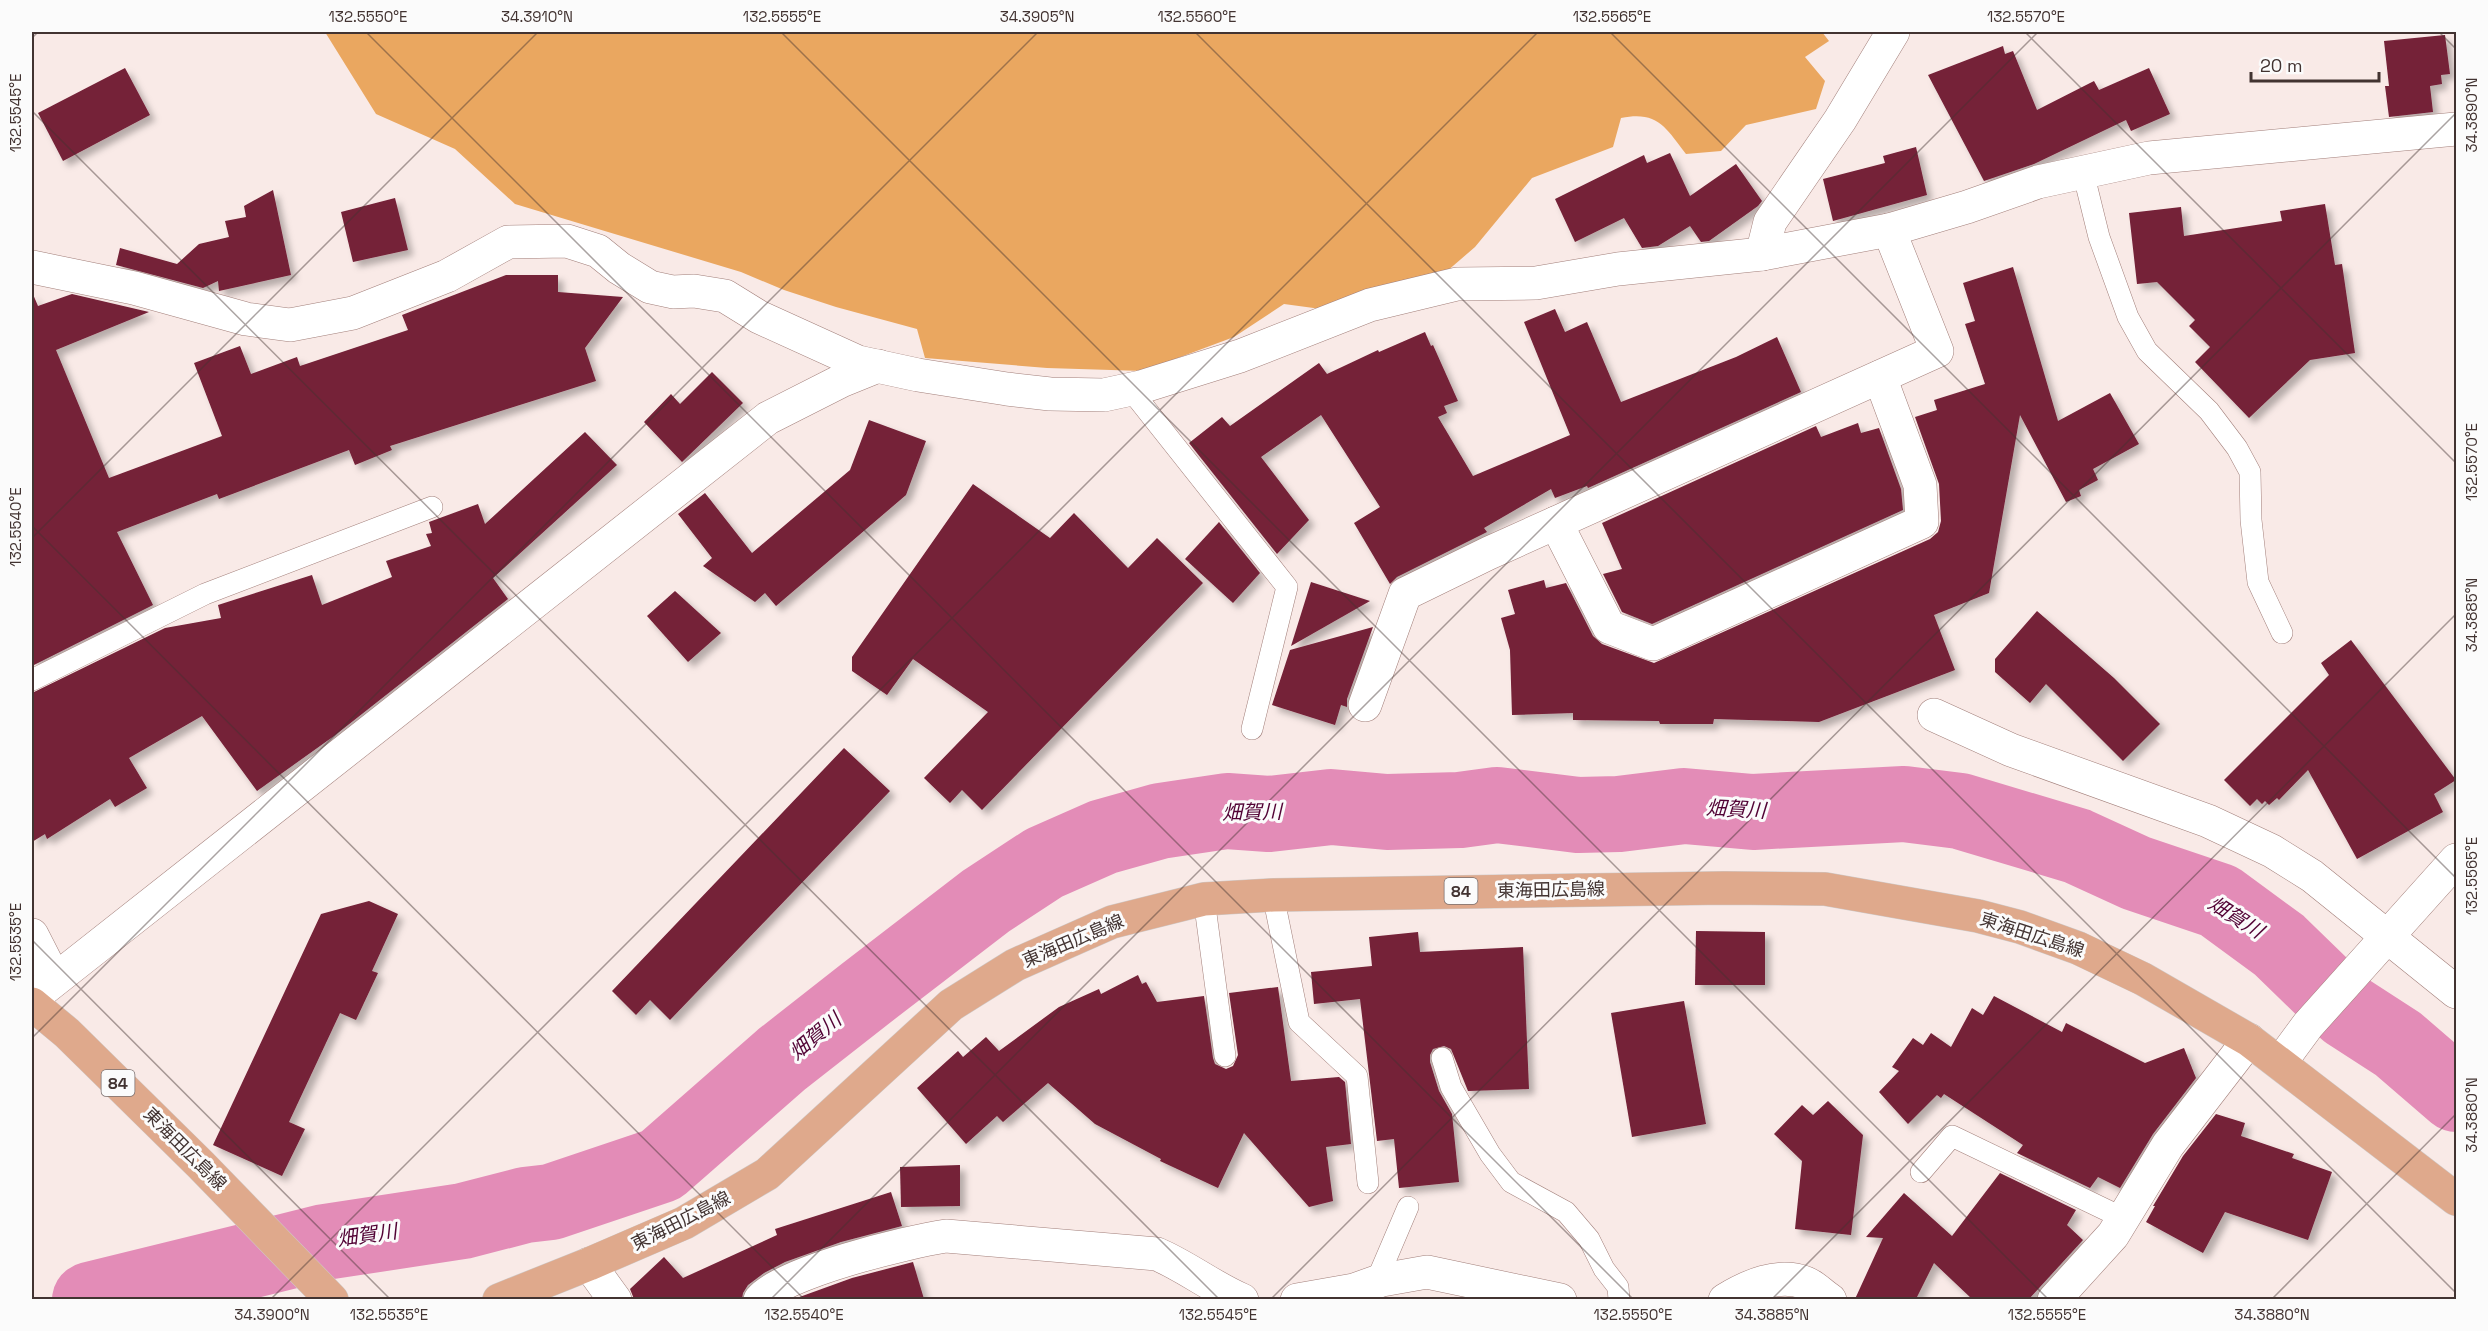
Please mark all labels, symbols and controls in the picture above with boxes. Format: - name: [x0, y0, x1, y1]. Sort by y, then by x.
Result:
- text: 132.5550°E: [329, 7, 407, 26]
- text: 34.3910°N: [501, 7, 573, 26]
- text: 132.5555°E: [743, 7, 821, 26]
- text: 34.3905°N: [1000, 7, 1074, 26]
- text: 132.5560°E: [1157, 7, 1237, 26]
- text: 132.5565°E: [1573, 7, 1651, 26]
- text: 132.5570°E: [1987, 7, 2065, 26]
- scale bar: [2251, 45, 2378, 83]
- text: 20 m: [2260, 54, 2303, 77]
- text: 132.5545°E: [6, 74, 25, 152]
- text: 34.3890°N: [2462, 77, 2481, 153]
- text: 132.5570°E: [2462, 423, 2481, 501]
- text: 132.5540°E: [6, 487, 25, 567]
- text: 34.3885°N: [2462, 578, 2481, 652]
- water label: 畑賀川: [1705, 794, 1769, 824]
- water label: 畑賀川: [1222, 798, 1284, 826]
- text: 132.5565°E: [2462, 837, 2481, 915]
- street label: 東海田広島線: [1497, 877, 1605, 902]
- road number: 84: [1444, 878, 1478, 904]
- water label: 畑賀川: [2204, 890, 2270, 945]
- text: 132.5535°E: [6, 903, 25, 981]
- street label: 東海田広島線: [1977, 907, 2087, 962]
- street label: 東海田広島線: [1019, 909, 1127, 972]
- water label: 畑賀川: [784, 1005, 848, 1065]
- road number: 84: [102, 1070, 134, 1096]
- text: 34.3880°N: [2462, 1077, 2481, 1153]
- street label: 東海田広島線: [139, 1102, 232, 1195]
- street label: 東海田広島線: [627, 1186, 734, 1255]
- water label: 畑賀川: [335, 1218, 400, 1252]
- text: 34.3900°N: [234, 1305, 310, 1324]
- text: 132.5535°E: [350, 1305, 428, 1324]
- text: 132.5540°E: [764, 1305, 844, 1324]
- text: 132.5545°E: [1179, 1305, 1257, 1324]
- text: 132.5550°E: [1594, 1305, 1672, 1324]
- text: 34.3885°N: [1735, 1305, 1809, 1324]
- text: 132.5555°E: [2008, 1305, 2086, 1324]
- text: 34.3880°N: [2234, 1305, 2310, 1324]

